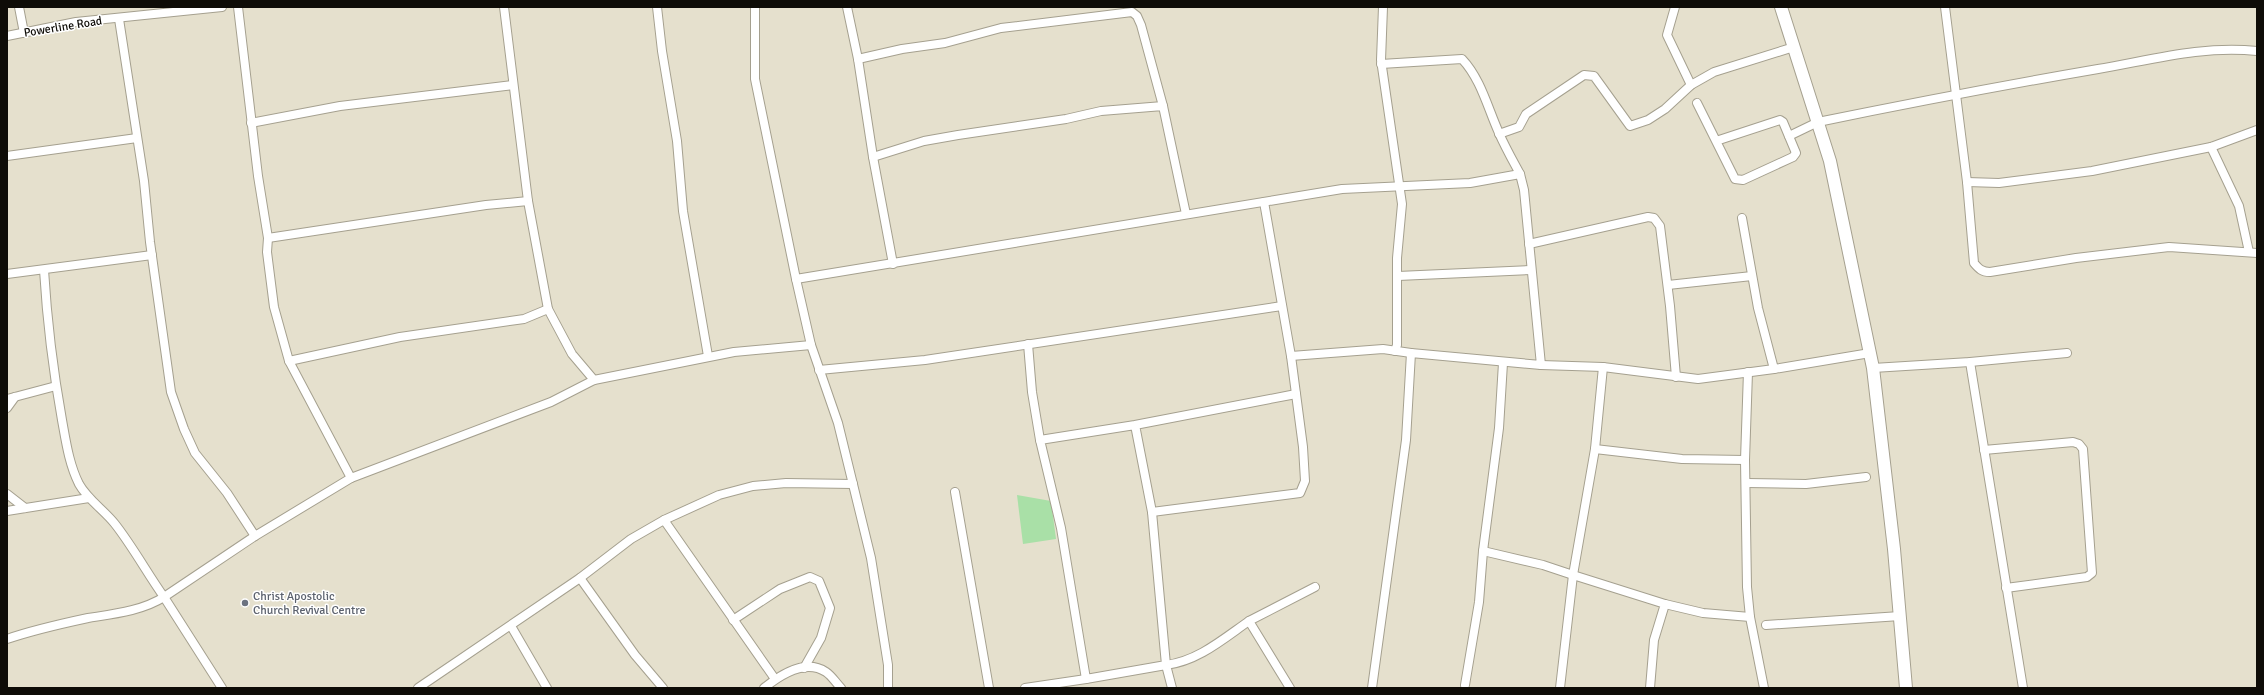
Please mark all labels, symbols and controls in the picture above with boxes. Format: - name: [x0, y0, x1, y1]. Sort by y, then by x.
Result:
- street label: Powerline Road: [23, 13, 103, 41]
- place label: Christ Apostolic Church Revival Centre: [253, 589, 366, 618]
- marker: Christ Apostolic Church Revival Centre: [240, 598, 250, 608]

